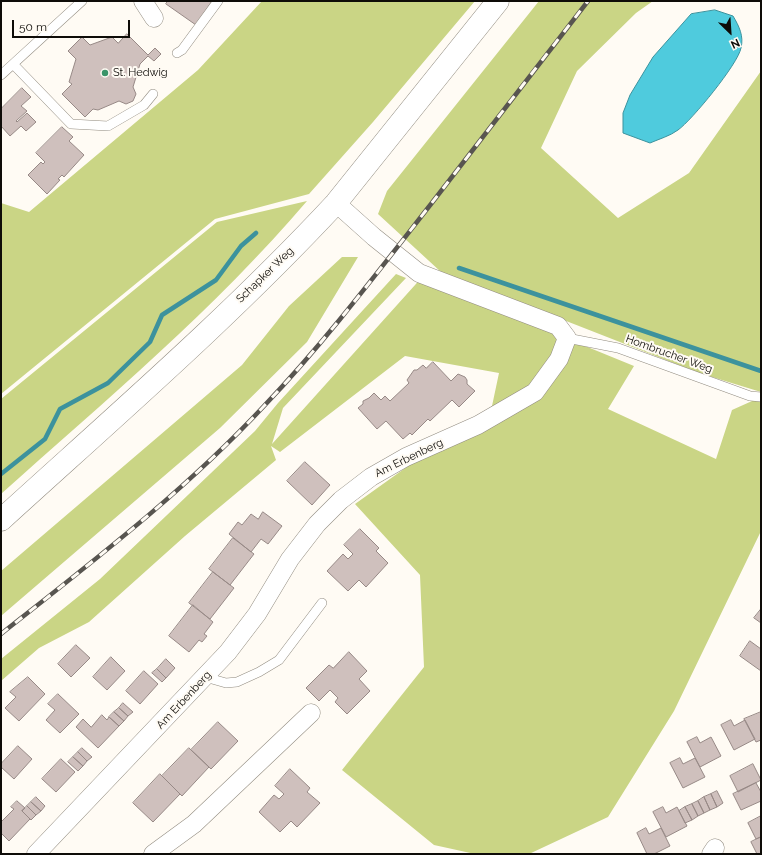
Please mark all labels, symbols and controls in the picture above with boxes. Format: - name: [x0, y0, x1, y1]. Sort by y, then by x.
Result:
- scale bar: [14, 12, 132, 38]
- north arrow: [710, 12, 750, 52]
- text: 50 m: [19, 20, 47, 34]
- text: N: [729, 36, 742, 51]
- place label: St. Hedwig: [113, 66, 168, 80]
- marker: St. Hedwig: [100, 68, 110, 78]
- street label: Schapker Weg: [234, 244, 296, 306]
- street label: Hombrucher Weg: [624, 332, 714, 376]
- street label: Am Erbenberg: [373, 436, 445, 480]
- street label: Am Erbenberg: [154, 668, 214, 732]

